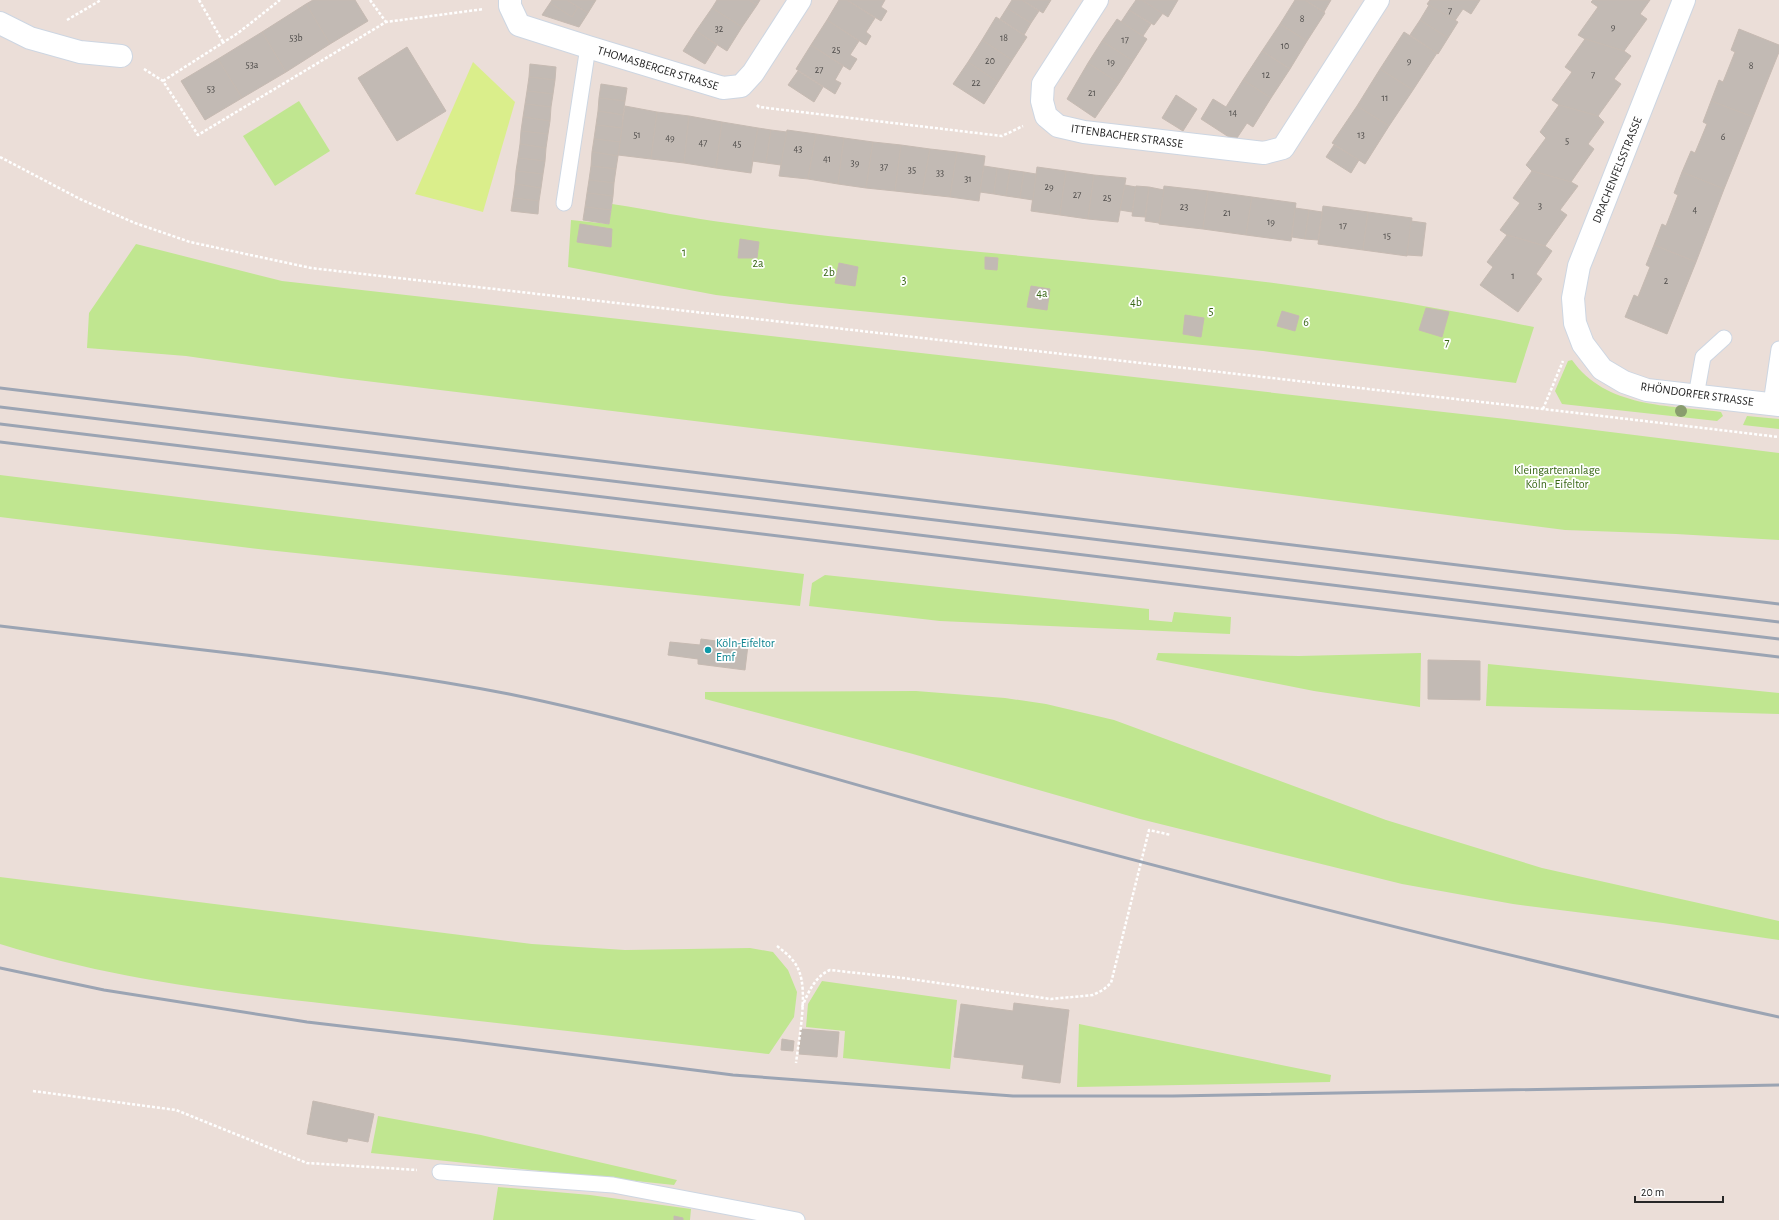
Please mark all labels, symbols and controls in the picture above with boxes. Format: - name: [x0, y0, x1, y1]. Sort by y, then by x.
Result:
- house number: 7: [1448, 6, 1452, 16]
- house number: 8: [1300, 14, 1305, 24]
- house number: 9: [1611, 22, 1616, 32]
- house number: 32: [715, 24, 724, 34]
- house number: 53b: [289, 33, 303, 43]
- house number: 18: [1000, 33, 1008, 43]
- house number: 17: [1121, 35, 1129, 45]
- house number: 10: [1281, 41, 1289, 51]
- street label: THOMASBERGER STRASSE: [596, 44, 720, 92]
- house number: 25: [832, 45, 840, 55]
- house number: 20: [985, 56, 995, 66]
- house number: 9: [1407, 56, 1412, 66]
- house number: 19: [1107, 57, 1115, 67]
- house number: 53a: [246, 60, 259, 70]
- house number: 8: [1749, 61, 1754, 71]
- house number: 27: [815, 65, 823, 75]
- house number: 12: [1262, 70, 1270, 80]
- house number: 7: [1591, 70, 1595, 80]
- house number: 22: [971, 78, 981, 88]
- house number: 53: [207, 84, 215, 94]
- house number: 21: [1088, 88, 1096, 98]
- house number: 11: [1382, 93, 1388, 103]
- house number: 14: [1229, 108, 1237, 118]
- street label: DRACHENFELSSTRASSE: [1590, 115, 1644, 225]
- street label: ITTENBACHER STRASSE: [1070, 122, 1184, 150]
- house number: 51: [633, 130, 641, 140]
- house number: 13: [1357, 130, 1365, 140]
- house number: 6: [1721, 132, 1726, 142]
- house number: 49: [665, 133, 675, 143]
- house number: 5: [1565, 136, 1569, 146]
- house number: 47: [699, 138, 707, 148]
- house number: 45: [733, 139, 742, 149]
- house number: 43: [794, 144, 802, 154]
- house number: 41: [823, 154, 831, 164]
- house number: 39: [851, 158, 860, 168]
- house number: 37: [880, 162, 888, 172]
- house number: 35: [908, 165, 916, 175]
- house number: 33: [936, 168, 944, 178]
- house number: 31: [964, 174, 972, 184]
- house number: 29: [1044, 182, 1054, 192]
- house number: 27: [1073, 190, 1081, 200]
- house number: 25: [1103, 193, 1111, 203]
- house number: 3: [1538, 201, 1542, 211]
- house number: 23: [1180, 202, 1188, 212]
- house number: 4: [1693, 205, 1698, 215]
- house number: 21: [1223, 208, 1231, 218]
- house number: 19: [1267, 217, 1275, 227]
- house number: 17: [1339, 221, 1347, 231]
- house number: 15: [1383, 231, 1391, 241]
- park label: 1: [682, 246, 686, 258]
- park label: 2a: [752, 257, 764, 269]
- park label: 2b: [823, 266, 835, 278]
- house number: 1: [1511, 271, 1515, 281]
- park label: 3: [902, 274, 907, 286]
- house number: 2: [1664, 276, 1669, 286]
- park label: 4a: [1036, 287, 1048, 299]
- park label: 4b: [1130, 296, 1142, 308]
- park label: 5: [1208, 305, 1214, 317]
- park label: 6: [1303, 316, 1309, 328]
- park label: 7: [1444, 336, 1450, 348]
- street label: RHÖNDORFER STRASSE: [1640, 379, 1755, 408]
- park label: Kleingartenanlage Köln - Eifeltor: [1514, 464, 1600, 490]
- place label: Köln-Eifeltor Emf: [716, 637, 775, 663]
- marker: Köln-Eifeltor Emf: [703, 645, 713, 655]
- scale bar: [1635, 1178, 1723, 1204]
- text: 20 m: [1641, 1186, 1664, 1198]

